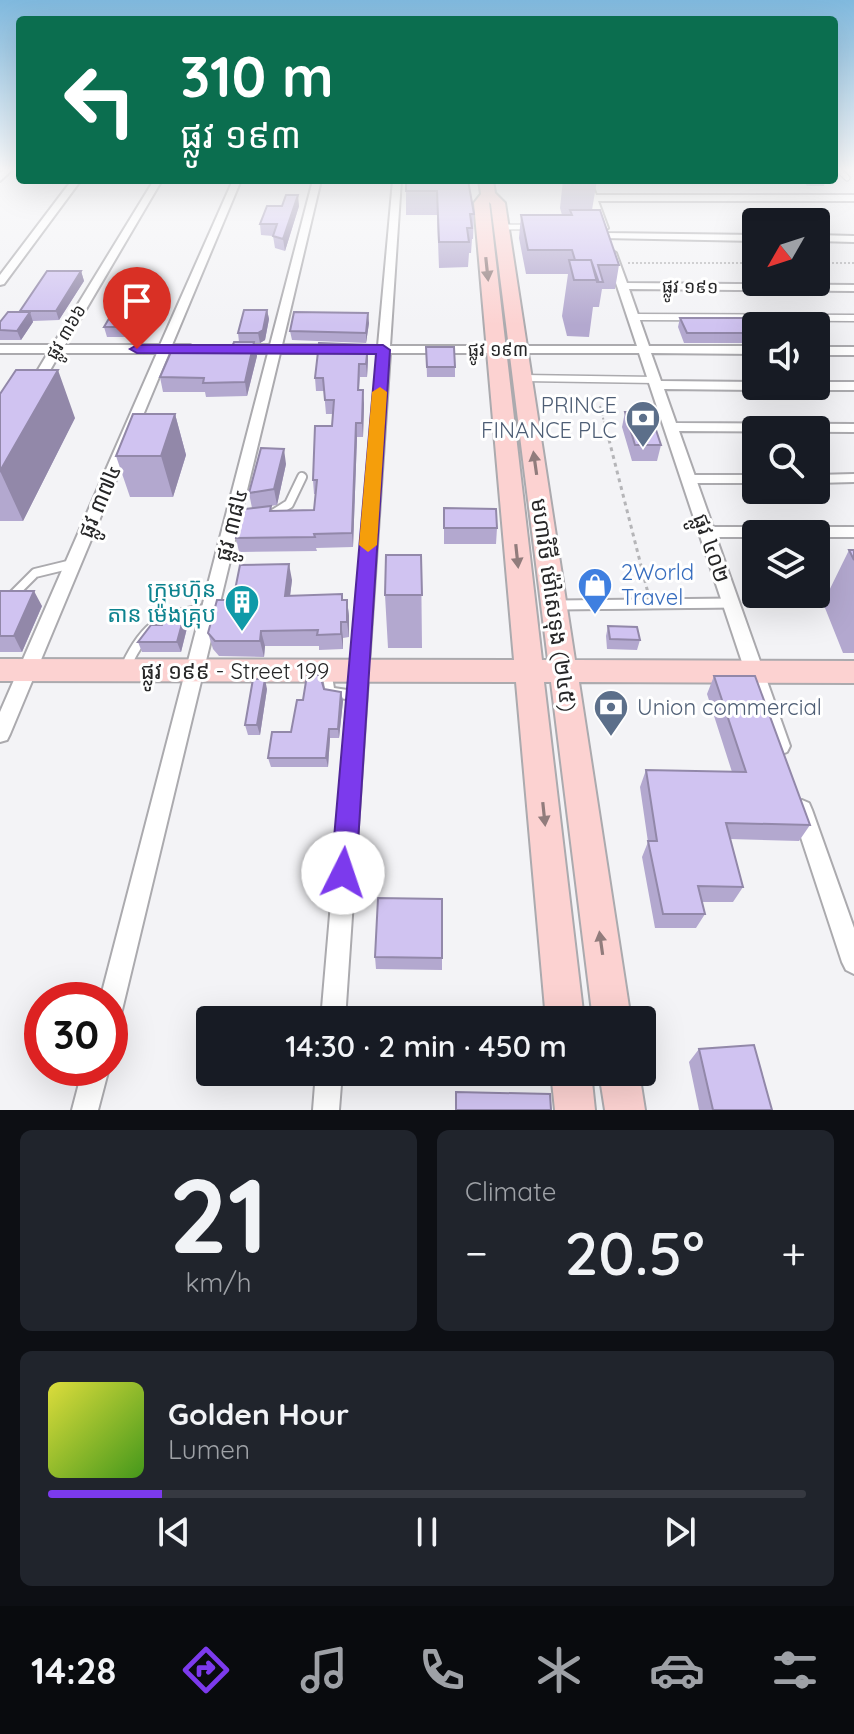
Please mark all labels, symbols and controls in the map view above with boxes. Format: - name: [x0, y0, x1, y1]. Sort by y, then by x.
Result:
- text: 310 m: [180, 41, 334, 111]
- icon: left: [48, 48, 152, 152]
- text: ផ្លូវ ១៩៣: [180, 112, 301, 157]
- north arrow: [742, 208, 830, 296]
- map controls: [742, 208, 830, 608]
- one-way arrow: [481, 257, 494, 282]
- pin: [103, 267, 171, 349]
- street label: ផ្លូវ ១៩១: [661, 275, 718, 304]
- icon: arrive: [115, 279, 159, 323]
- street label: ផ្លូវ ៣៦៦: [40, 300, 96, 366]
- button: sound: [742, 312, 830, 400]
- street label: ផ្លូវ ១៩៣: [468, 338, 528, 366]
- place label: PRINCE FINANCE PLC: [481, 391, 617, 444]
- bank icon: PRINCE FINANCE PLC: [624, 399, 662, 449]
- button: search: [742, 416, 830, 504]
- one-way arrow: [528, 450, 541, 475]
- street label: ផ្លូវ ៣៧៤: [71, 460, 133, 545]
- street label: ផ្លូវ ៣៨៤: [208, 486, 260, 566]
- street label: មហាវិថី ម៉ៅសេទុង (២៤៥): [525, 496, 583, 714]
- street label: ផ្លូវ ៤០២: [681, 510, 737, 589]
- button: layers: [742, 520, 830, 608]
- one-way arrow: [511, 543, 524, 568]
- place label: 2World Travel: [621, 558, 694, 611]
- shop icon: 2World Travel: [576, 566, 614, 616]
- place label: ក្រុមហ៊ុន តាន ម៉េងគ្រុប: [107, 575, 216, 629]
- building icon: ក្រុមហ៊ុន តាន ម៉េងគ្រុប: [223, 583, 261, 633]
- street label: ផ្លូវ ១៩៩ - Street 199: [141, 657, 329, 692]
- bank icon: Union commercial: [592, 688, 630, 738]
- place label: Union commercial: [637, 693, 822, 721]
- one-way arrow: [538, 802, 551, 827]
- position arrow: [301, 831, 385, 915]
- one-way arrow: [594, 930, 607, 955]
- speed limit sign: 30: [24, 982, 128, 1086]
- text: 14:30 · 2 min · 450 m: [285, 1027, 567, 1065]
- text: 21: [169, 1149, 268, 1279]
- text: Climate: [465, 1175, 556, 1208]
- text: 20.5°: [564, 1215, 705, 1290]
- text: −: [465, 1225, 488, 1280]
- text: +: [781, 1225, 806, 1280]
- text: km/h: [186, 1266, 251, 1299]
- text: Golden Hour: [168, 1395, 349, 1433]
- text: Lumen: [168, 1433, 250, 1466]
- icon: previous: [152, 1510, 196, 1554]
- icon: pause: [405, 1510, 449, 1554]
- icon: next: [658, 1510, 702, 1554]
- icon: directions: [178, 1642, 234, 1698]
- icon: music: [296, 1642, 352, 1698]
- icon: phone: [414, 1642, 470, 1698]
- icon: climate: [531, 1642, 587, 1698]
- icon: car: [649, 1642, 705, 1698]
- icon: filters: [767, 1642, 823, 1698]
- text: 14:28: [31, 1648, 116, 1693]

